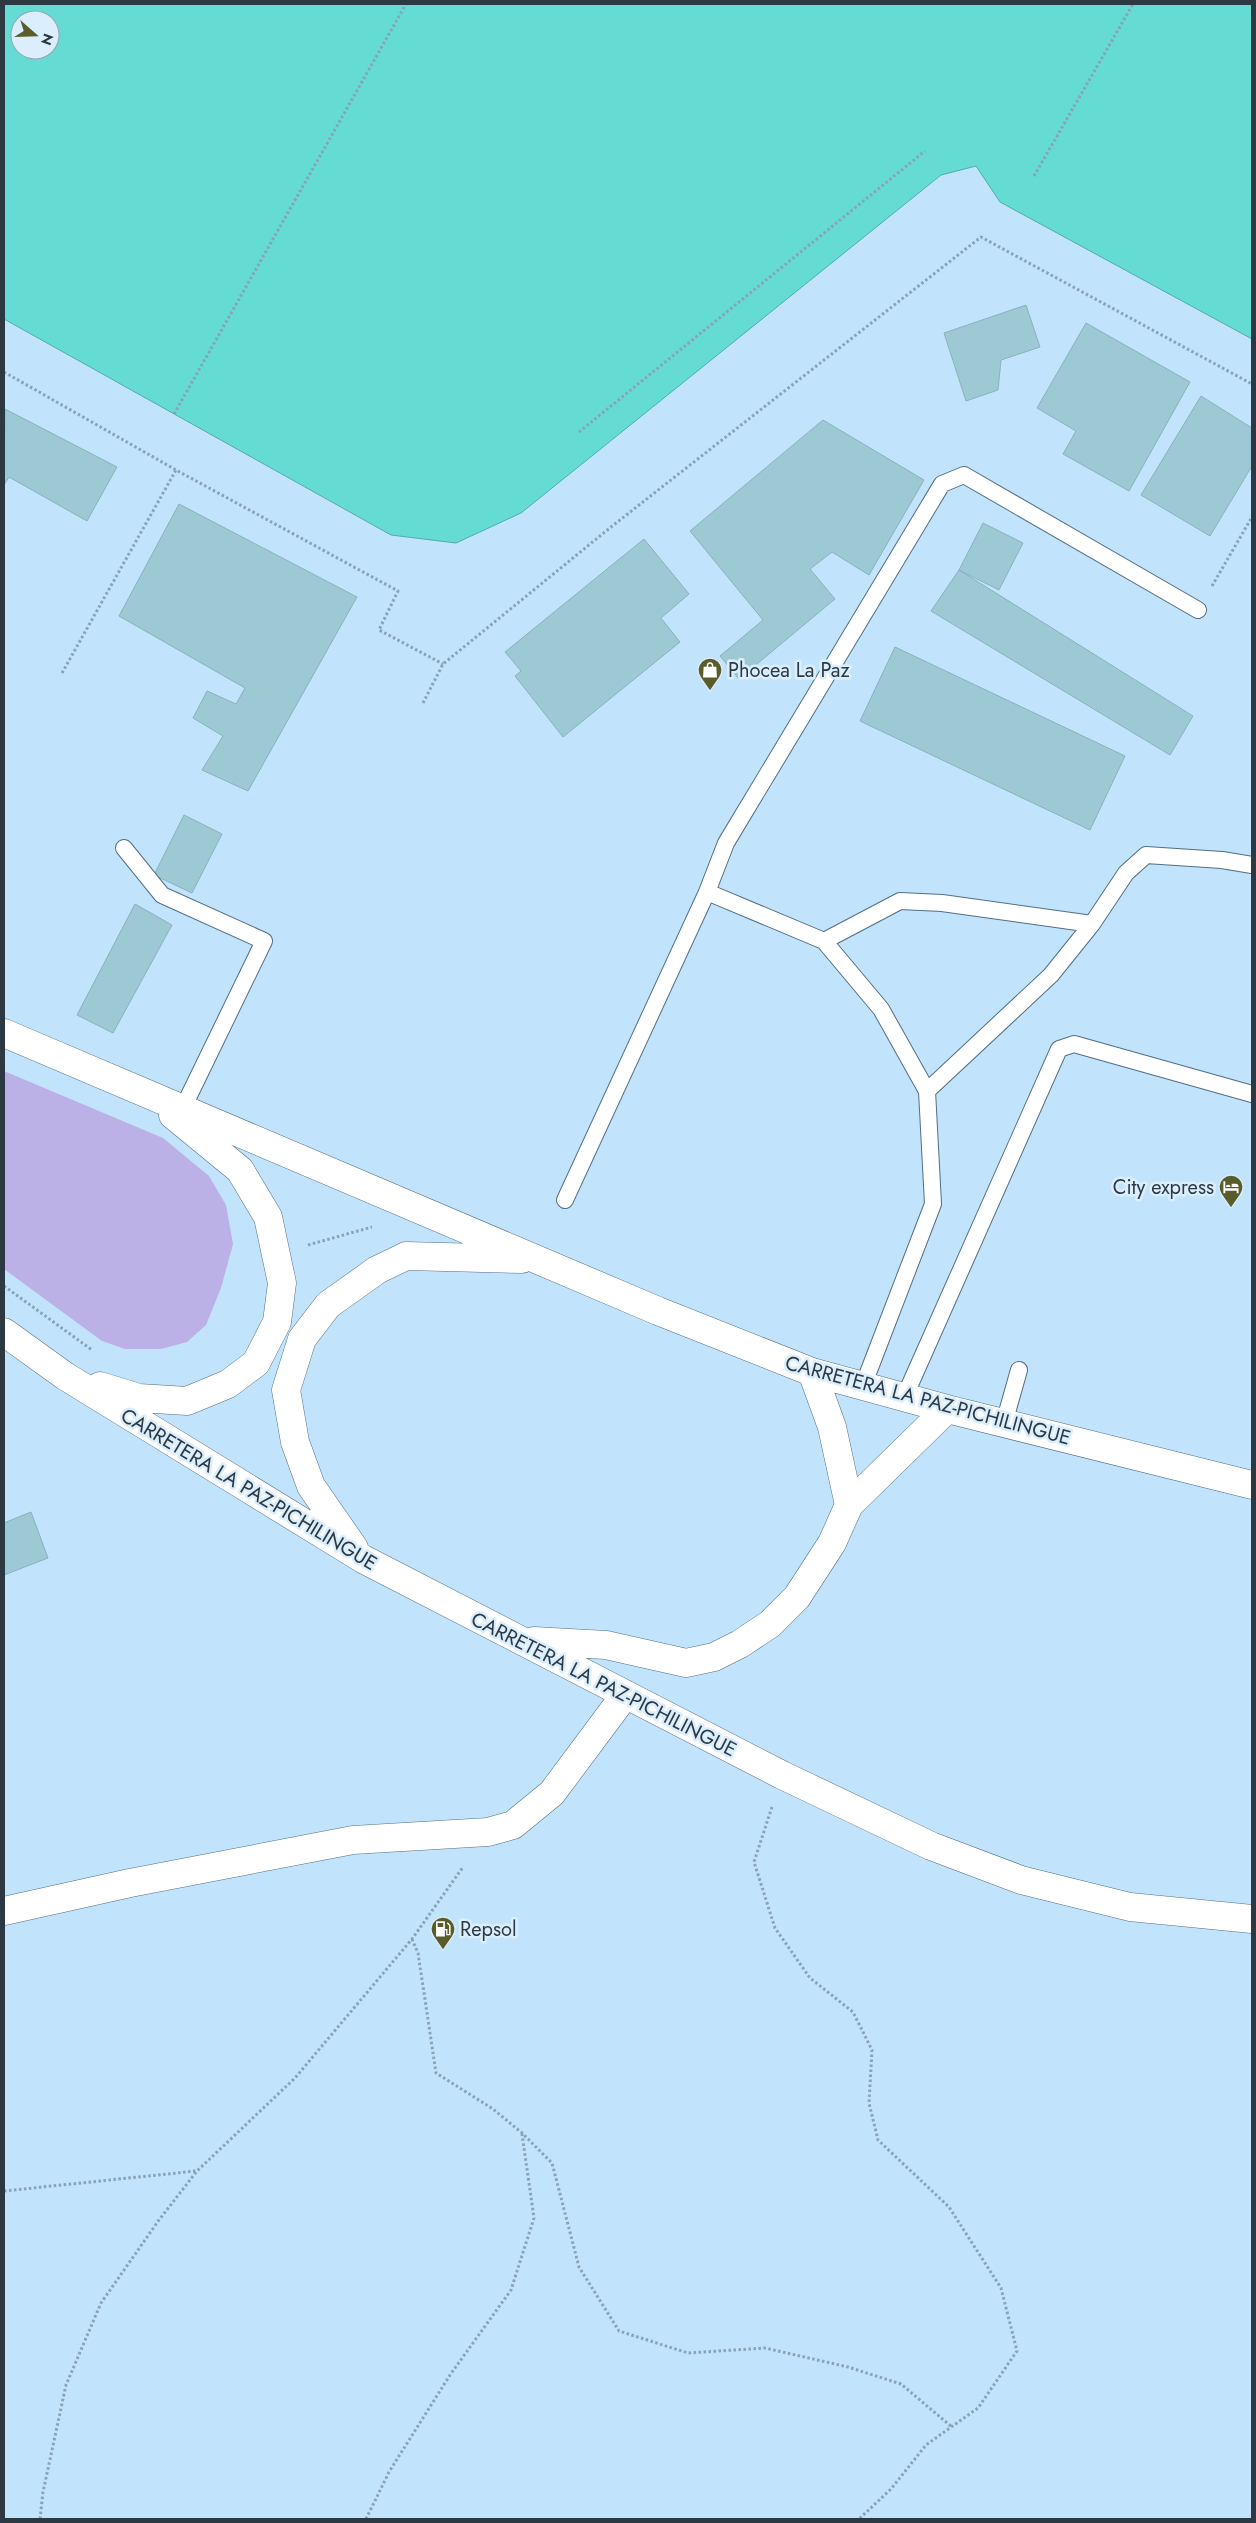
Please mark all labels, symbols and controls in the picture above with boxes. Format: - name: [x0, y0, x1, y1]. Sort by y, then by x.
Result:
- north arrow: [10, 10, 60, 60]
- text: N: [36, 31, 59, 48]
- place label: Phocea La Paz: [728, 656, 850, 685]
- shop icon: Phocea La Paz: [697, 657, 723, 691]
- place label: City express: [1113, 1173, 1214, 1202]
- hotel icon: City express: [1218, 1174, 1244, 1208]
- street label: CARRETERA LA PAZ-PICHILINGUE: [782, 1348, 1074, 1453]
- street label: CARRETERA LA PAZ-PICHILINGUE: [115, 1401, 382, 1578]
- street label: CARRETERA LA PAZ-PICHILINGUE: [466, 1605, 742, 1764]
- place label: Repsol: [460, 1915, 516, 1944]
- fuel station icon: Repsol: [430, 1916, 456, 1950]

